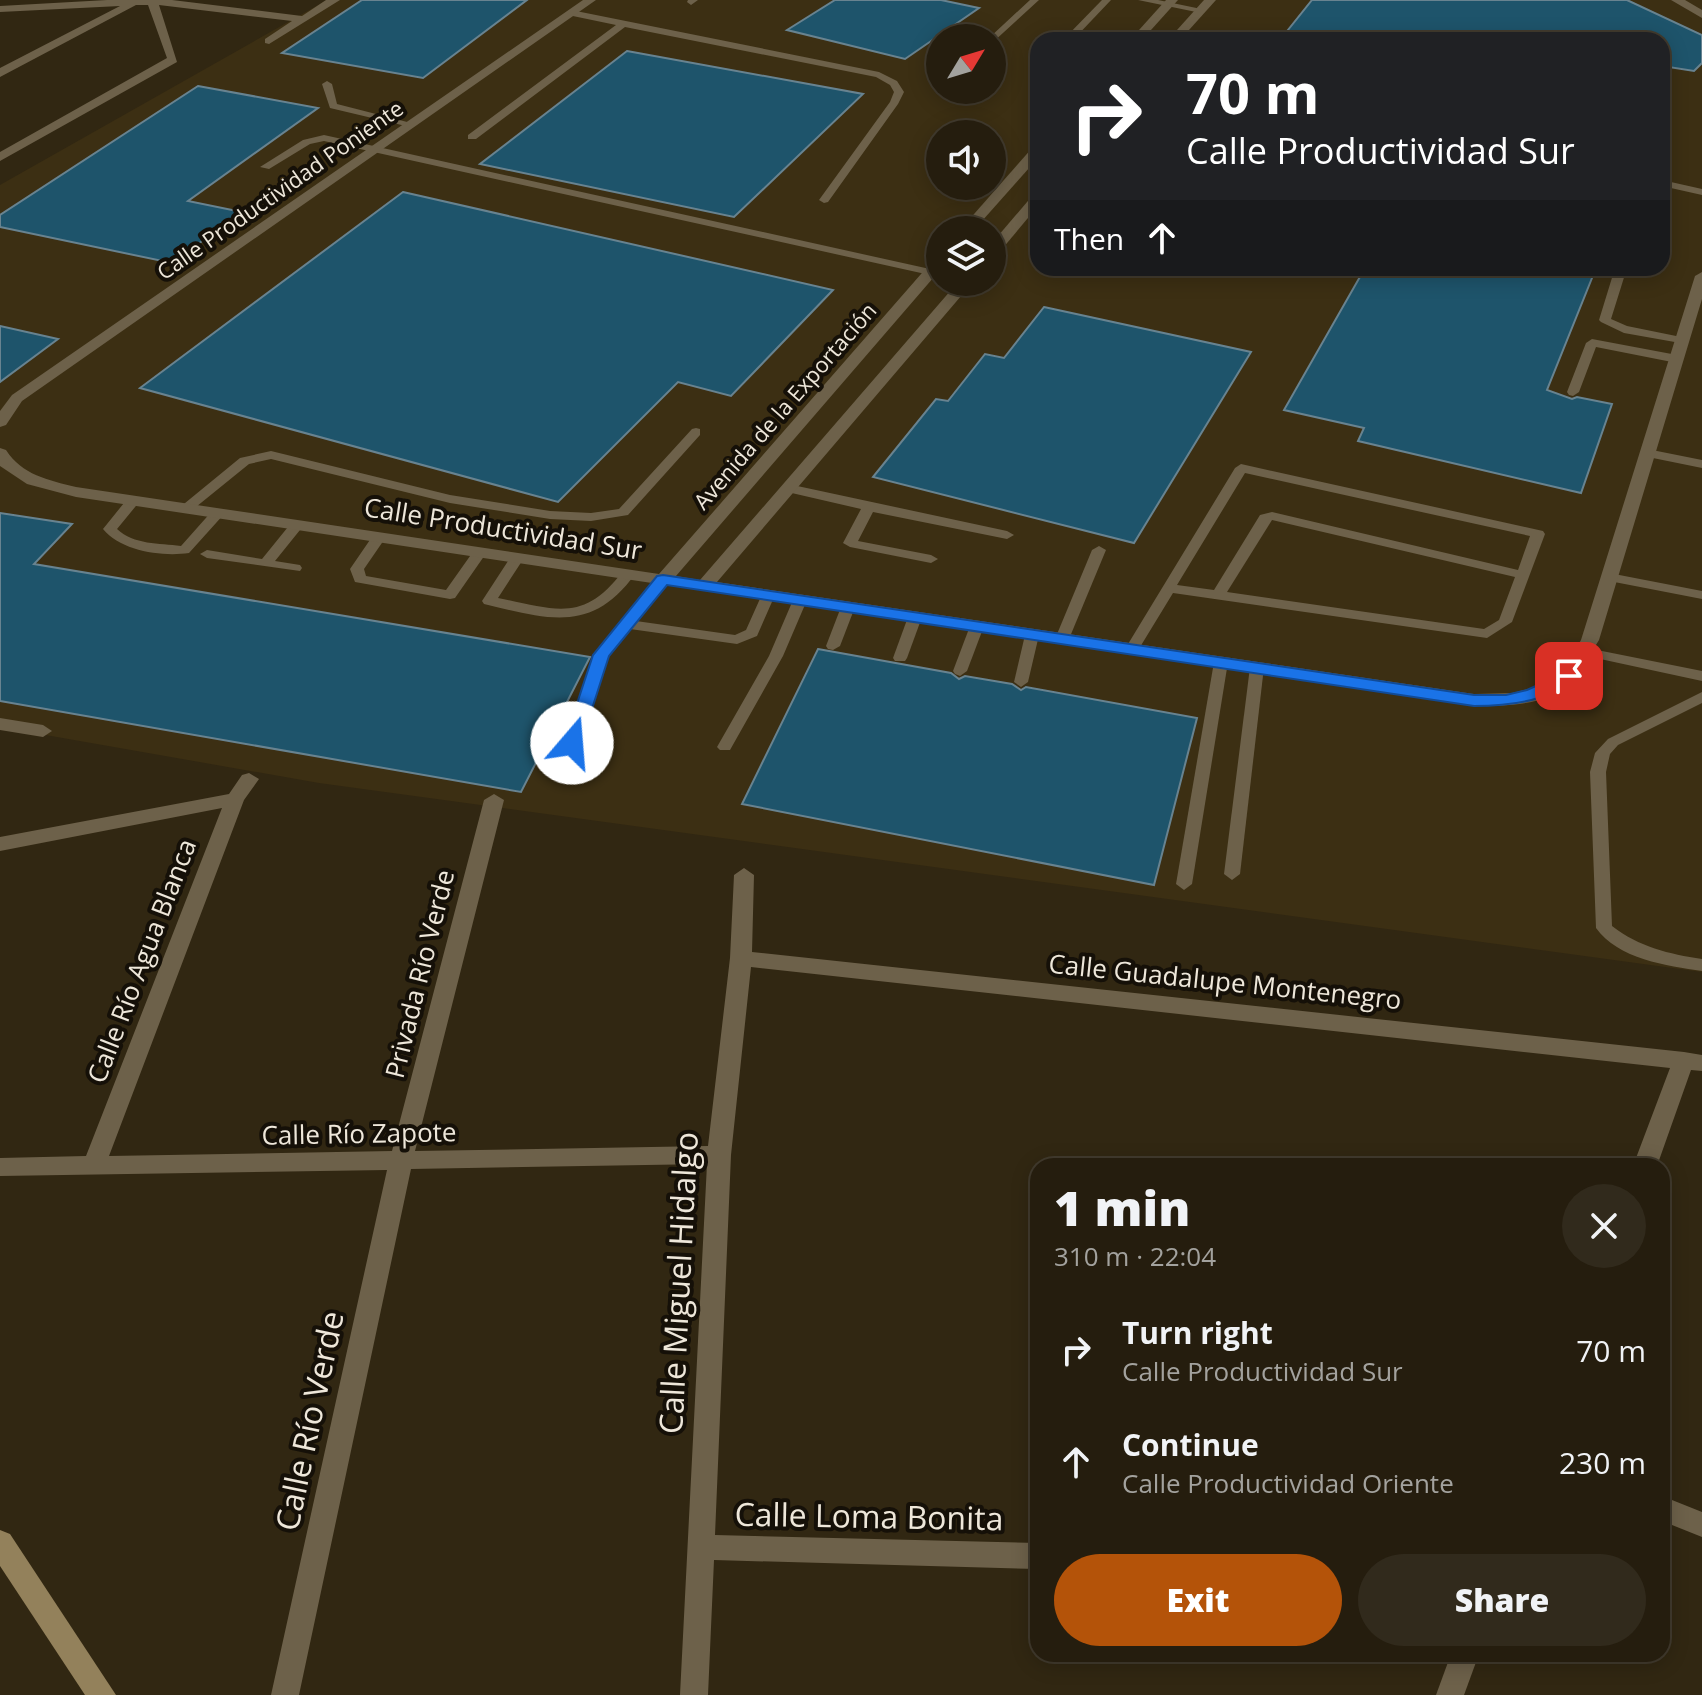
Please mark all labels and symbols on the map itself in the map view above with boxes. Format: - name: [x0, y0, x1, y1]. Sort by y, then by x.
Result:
- north arrow: [926, 24, 1006, 104]
- street label: Calle Productividad Poniente: [150, 92, 409, 286]
- street label: Avenida de la Exportación: [686, 295, 883, 515]
- street label: Calle Productividad Sur: [362, 488, 645, 568]
- pin: [1535, 642, 1603, 710]
- position arrow: [530, 701, 614, 785]
- street label: Calle Río Agua Blanca: [78, 833, 204, 1088]
- street label: Privada Río Verde: [376, 866, 462, 1082]
- street label: Calle Guadalupe Montenegro: [1047, 945, 1403, 1017]
- street label: Calle Río Zapote: [261, 1113, 457, 1153]
- street label: Calle Miguel Hidalgo: [648, 1131, 707, 1435]
- street label: Calle Río Verde: [264, 1307, 353, 1534]
- street label: Calle Loma Bonita: [734, 1492, 1004, 1539]

